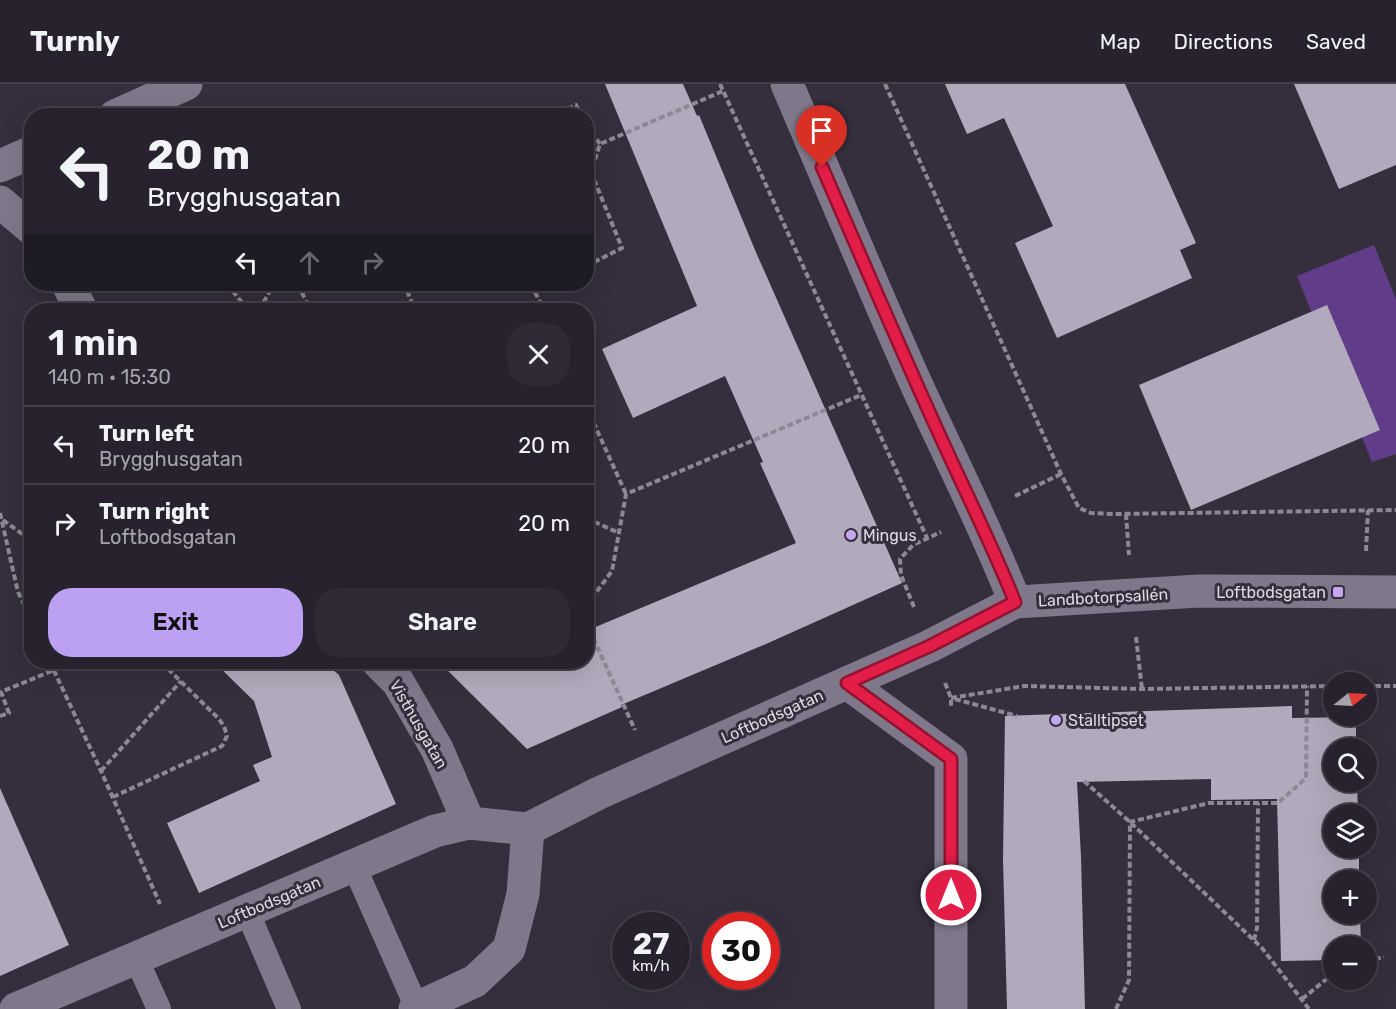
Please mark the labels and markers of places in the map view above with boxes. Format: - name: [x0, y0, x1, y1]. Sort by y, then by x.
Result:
- pin: [796, 105, 847, 167]
- place label: Mingus: [863, 526, 917, 545]
- marker: Mingus: [844, 528, 858, 542]
- place label: Loftbodsgatan: [1216, 583, 1326, 602]
- marker: Loftbodsgatan: [1331, 585, 1345, 599]
- place label: Stalltipset: [1068, 711, 1144, 730]
- marker: Stalltipset: [1049, 713, 1063, 727]

